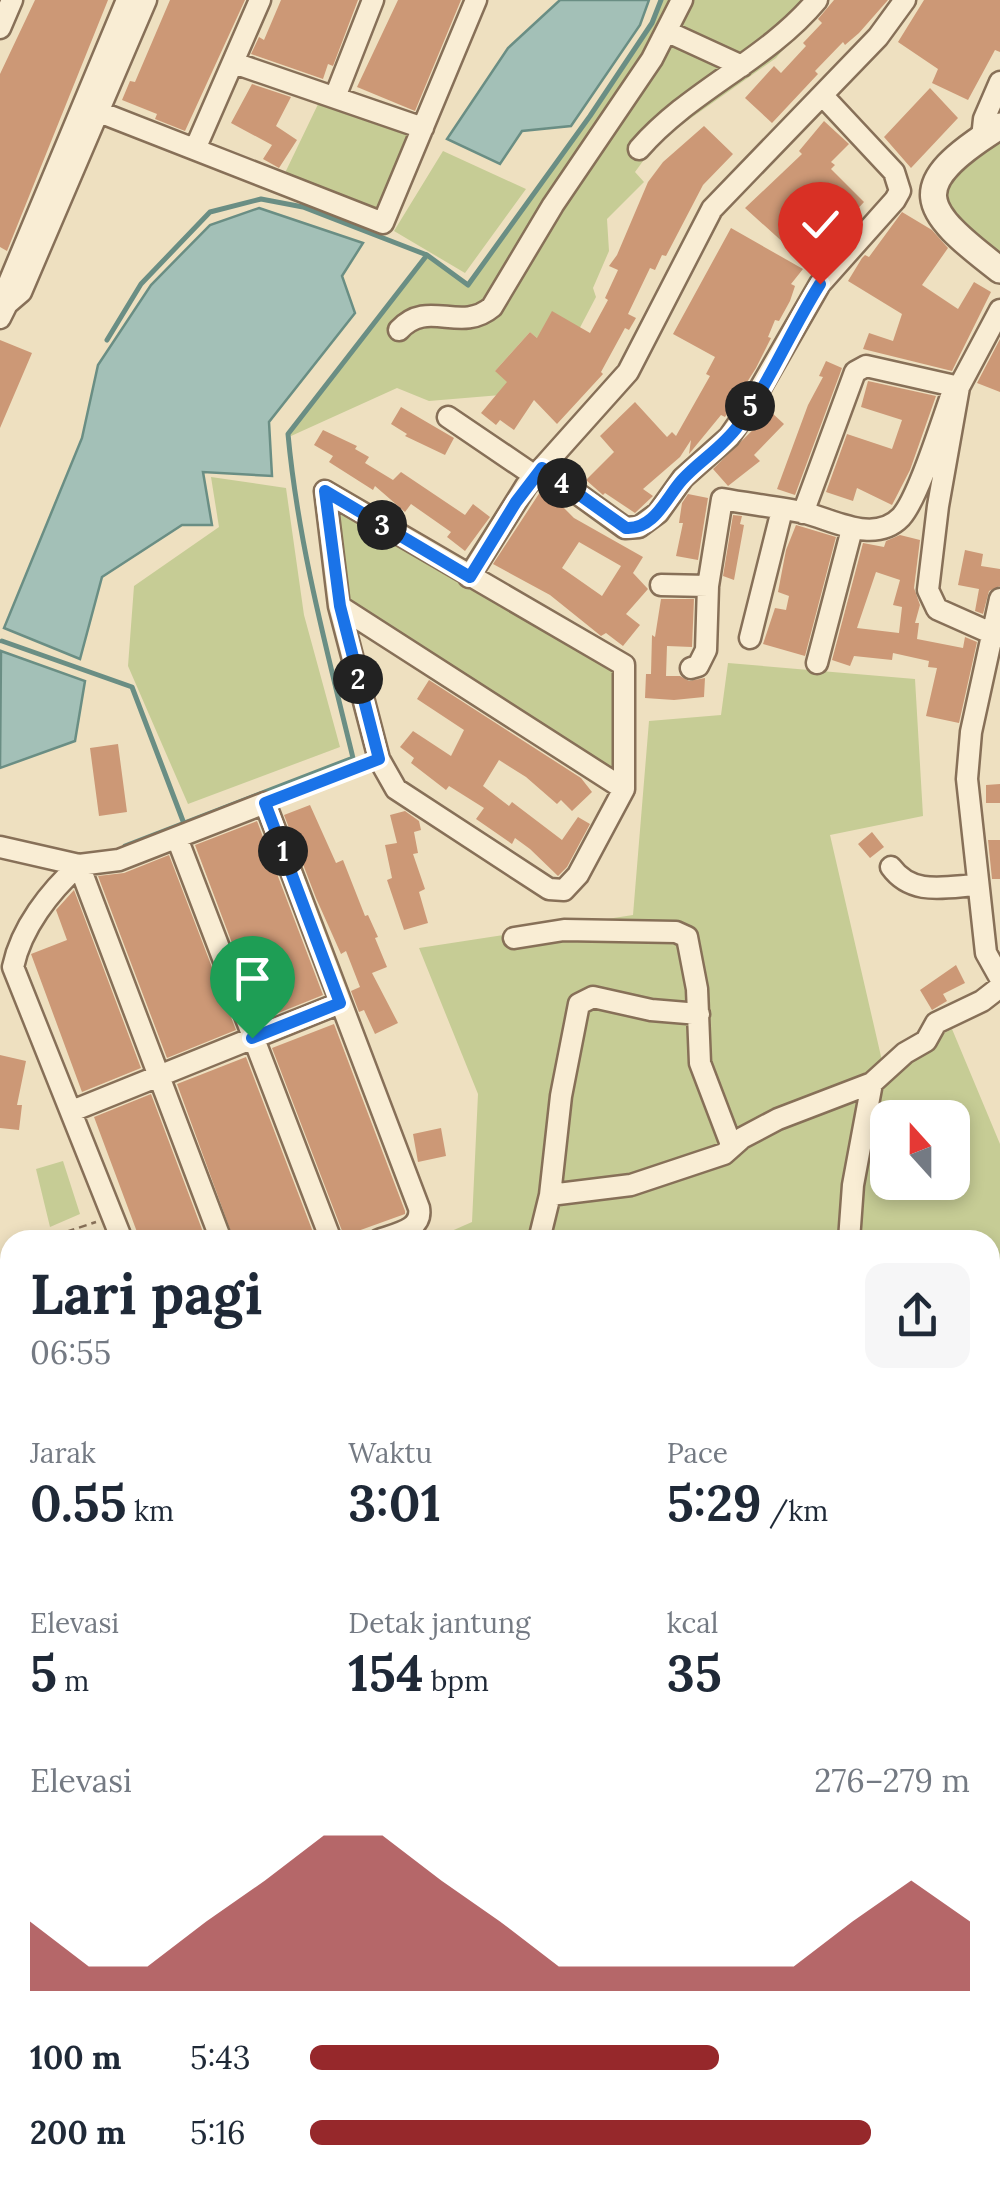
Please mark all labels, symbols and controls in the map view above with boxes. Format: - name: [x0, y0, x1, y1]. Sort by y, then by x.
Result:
- pin: [778, 182, 863, 285]
- icon: check: [793, 197, 848, 252]
- pin: 5: [725, 381, 775, 431]
- text: 5: [742, 388, 758, 424]
- pin: 4: [537, 458, 587, 508]
- text: 4: [554, 465, 570, 501]
- pin: 3: [357, 500, 407, 550]
- text: 3: [374, 507, 390, 543]
- pin: 2: [333, 654, 383, 704]
- text: 2: [351, 661, 365, 697]
- pin: 1: [258, 826, 308, 876]
- text: 1: [277, 833, 289, 869]
- pin: [210, 936, 295, 1039]
- icon: arrive: [225, 951, 280, 1006]
- north arrow: [870, 1100, 970, 1200]
- map controls: [870, 1100, 970, 1200]
- text: Lari pagi: [30, 1259, 262, 1329]
- button: share: [865, 1263, 970, 1368]
- text: 06:55: [30, 1332, 111, 1373]
- text: Jarak: [30, 1435, 96, 1471]
- text: Waktu: [348, 1435, 432, 1471]
- text: Pace: [667, 1435, 728, 1471]
- text: 0.55: [30, 1471, 127, 1535]
- text: 3:01: [348, 1471, 441, 1535]
- text: 5:29: [667, 1471, 762, 1535]
- text: km: [127, 1493, 174, 1529]
- text: /km: [762, 1493, 828, 1529]
- text: Elevasi: [30, 1605, 119, 1641]
- text: Detak jantung: [348, 1605, 530, 1641]
- text: kcal: [667, 1605, 718, 1641]
- text: 5: [30, 1641, 57, 1705]
- text: 154: [348, 1641, 424, 1705]
- text: 35: [667, 1641, 722, 1705]
- text: m: [57, 1663, 89, 1699]
- text: bpm: [424, 1663, 489, 1699]
- text: Elevasi: [30, 1760, 132, 1801]
- text: 276–279 m: [814, 1760, 970, 1801]
- text: 100 m: [30, 2037, 122, 2078]
- text: 5:43: [190, 2037, 251, 2078]
- text: 200 m: [30, 2112, 126, 2153]
- text: 5:16: [190, 2112, 246, 2153]

